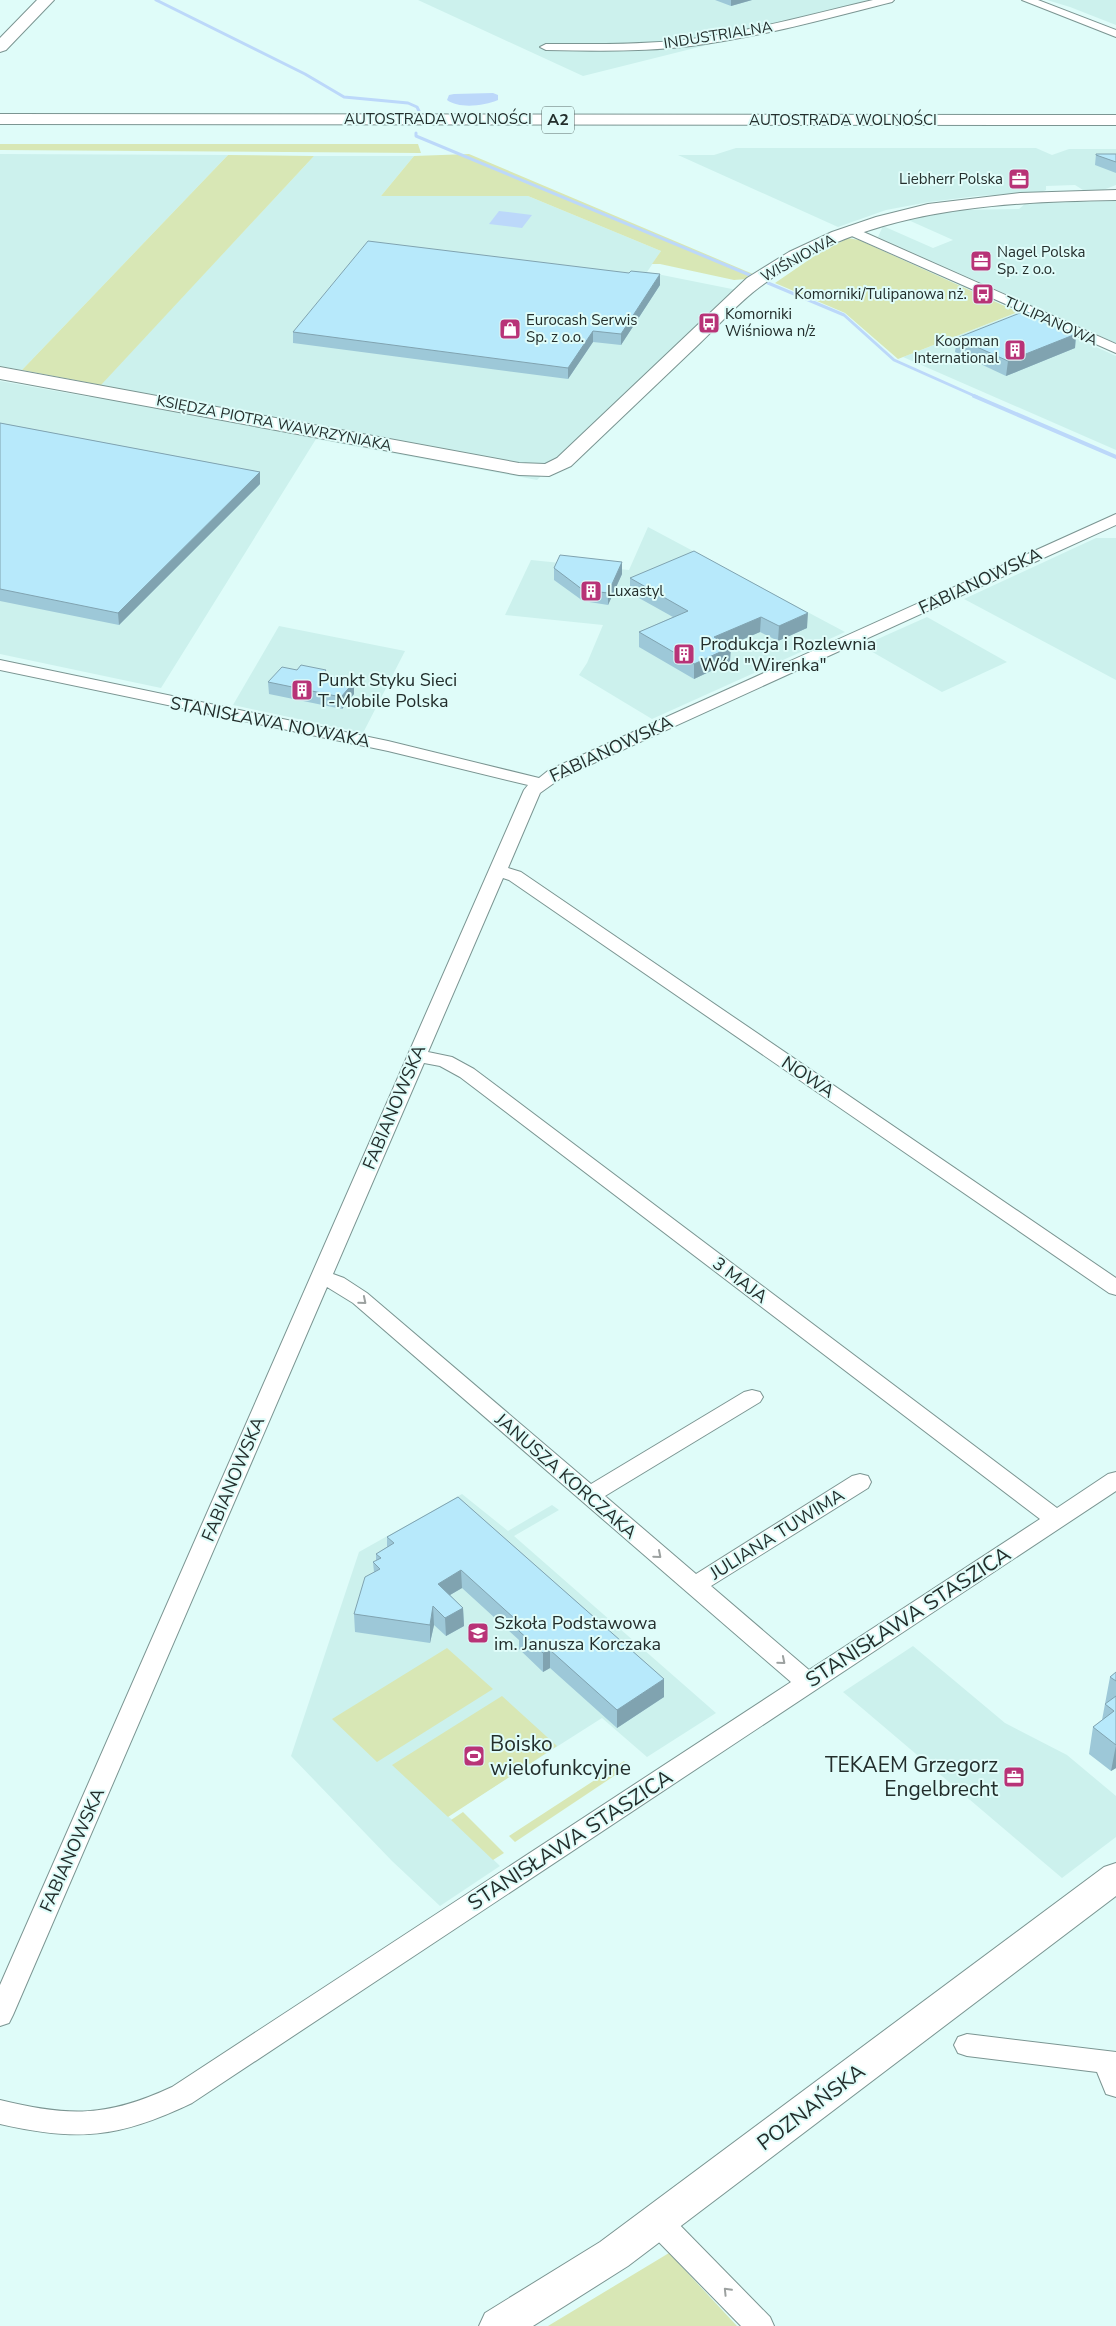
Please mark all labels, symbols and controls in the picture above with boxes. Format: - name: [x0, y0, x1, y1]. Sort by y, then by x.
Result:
- street label: INDUSTRIALNA: [662, 17, 774, 53]
- road number: A2: [542, 106, 574, 134]
- street label: AUTOSTRADA WOLNOŚCI: [344, 108, 532, 129]
- street label: AUTOSTRADA WOLNOŚCI: [749, 109, 937, 130]
- office icon: Liebherr Polska: [1007, 167, 1031, 191]
- place label: Liebherr Polska: [899, 169, 1003, 189]
- street label: WIŚNIOWA: [757, 228, 839, 287]
- place label: Nagel Polska Sp. z o.o.: [997, 242, 1086, 279]
- office icon: Nagel Polska Sp. z o.o.: [969, 249, 993, 273]
- bus stop icon: Komorniki/Tulipanowa nż.: [971, 282, 995, 306]
- place label: Komorniki/Tulipanowa nż.: [794, 284, 967, 304]
- street label: TULIPANOWA: [1001, 291, 1101, 351]
- place label: Komorniki Wiśniowa n/ż: [725, 304, 816, 341]
- place label: Eurocash Serwis Sp. z o.o.: [526, 310, 638, 347]
- bus stop icon: Komorniki Wiśniowa n/ż: [697, 311, 721, 335]
- shop icon: Eurocash Serwis Sp. z o.o.: [498, 317, 522, 341]
- place label: Koopman International: [914, 331, 1000, 368]
- building icon: Koopman International: [1003, 338, 1027, 362]
- street label: KSIĘDZA PIOTRA WAWRZYNIAKA: [155, 390, 393, 456]
- street label: FABIANOWSKA: [915, 542, 1045, 620]
- building icon: Luxastyl: [579, 579, 603, 603]
- place label: Luxastyl: [607, 581, 664, 601]
- place label: Produkcja i Rozlewnia Wód "Wirenka": [700, 632, 876, 677]
- building icon: Produkcja i Rozlewnia Wód "Wirenka": [672, 642, 696, 666]
- place label: Punkt Styku Sieci T-Mobile Polska: [318, 668, 457, 713]
- building icon: Punkt Styku Sieci T-Mobile Polska: [290, 678, 314, 702]
- street label: STANISŁAWA NOWAKA: [168, 691, 372, 753]
- street label: FABIANOWSKA: [546, 710, 676, 788]
- street label: FABIANOWSKA: [357, 1041, 431, 1173]
- street label: NOWA: [777, 1051, 839, 1103]
- street label: 3 MAJA: [708, 1251, 772, 1309]
- one-way arrow: [357, 1295, 366, 1304]
- street label: JANUSZA KORCZAKA: [489, 1407, 642, 1544]
- street label: FABIANOWSKA: [196, 1413, 270, 1545]
- street label: JULIANA TUWIMA: [704, 1483, 849, 1586]
- street label: STANISŁAWA STASZICA: [800, 1540, 1016, 1694]
- one-way arrow: [653, 1549, 662, 1558]
- place label: Szkoła Podstawowa im. Janusza Korczaka: [494, 1611, 661, 1656]
- school or university icon: Szkoła Podstawowa im. Janusza Korczaka: [466, 1621, 490, 1645]
- one-way arrow: [776, 1655, 785, 1664]
- place label: Boisko wielofunkcyjne: [490, 1730, 631, 1782]
- sports icon: Boisko wielofunkcyjne: [462, 1744, 486, 1768]
- place label: TEKAEM Grzegorz Engelbrecht: [825, 1751, 999, 1803]
- street label: STANISŁAWA STASZICA: [462, 1763, 678, 1917]
- office icon: TEKAEM Grzegorz Engelbrecht: [1002, 1765, 1026, 1789]
- street label: FABIANOWSKA: [34, 1784, 110, 1916]
- street label: POZNAŃSKA: [751, 2057, 871, 2157]
- one-way arrow: [724, 2288, 733, 2297]

